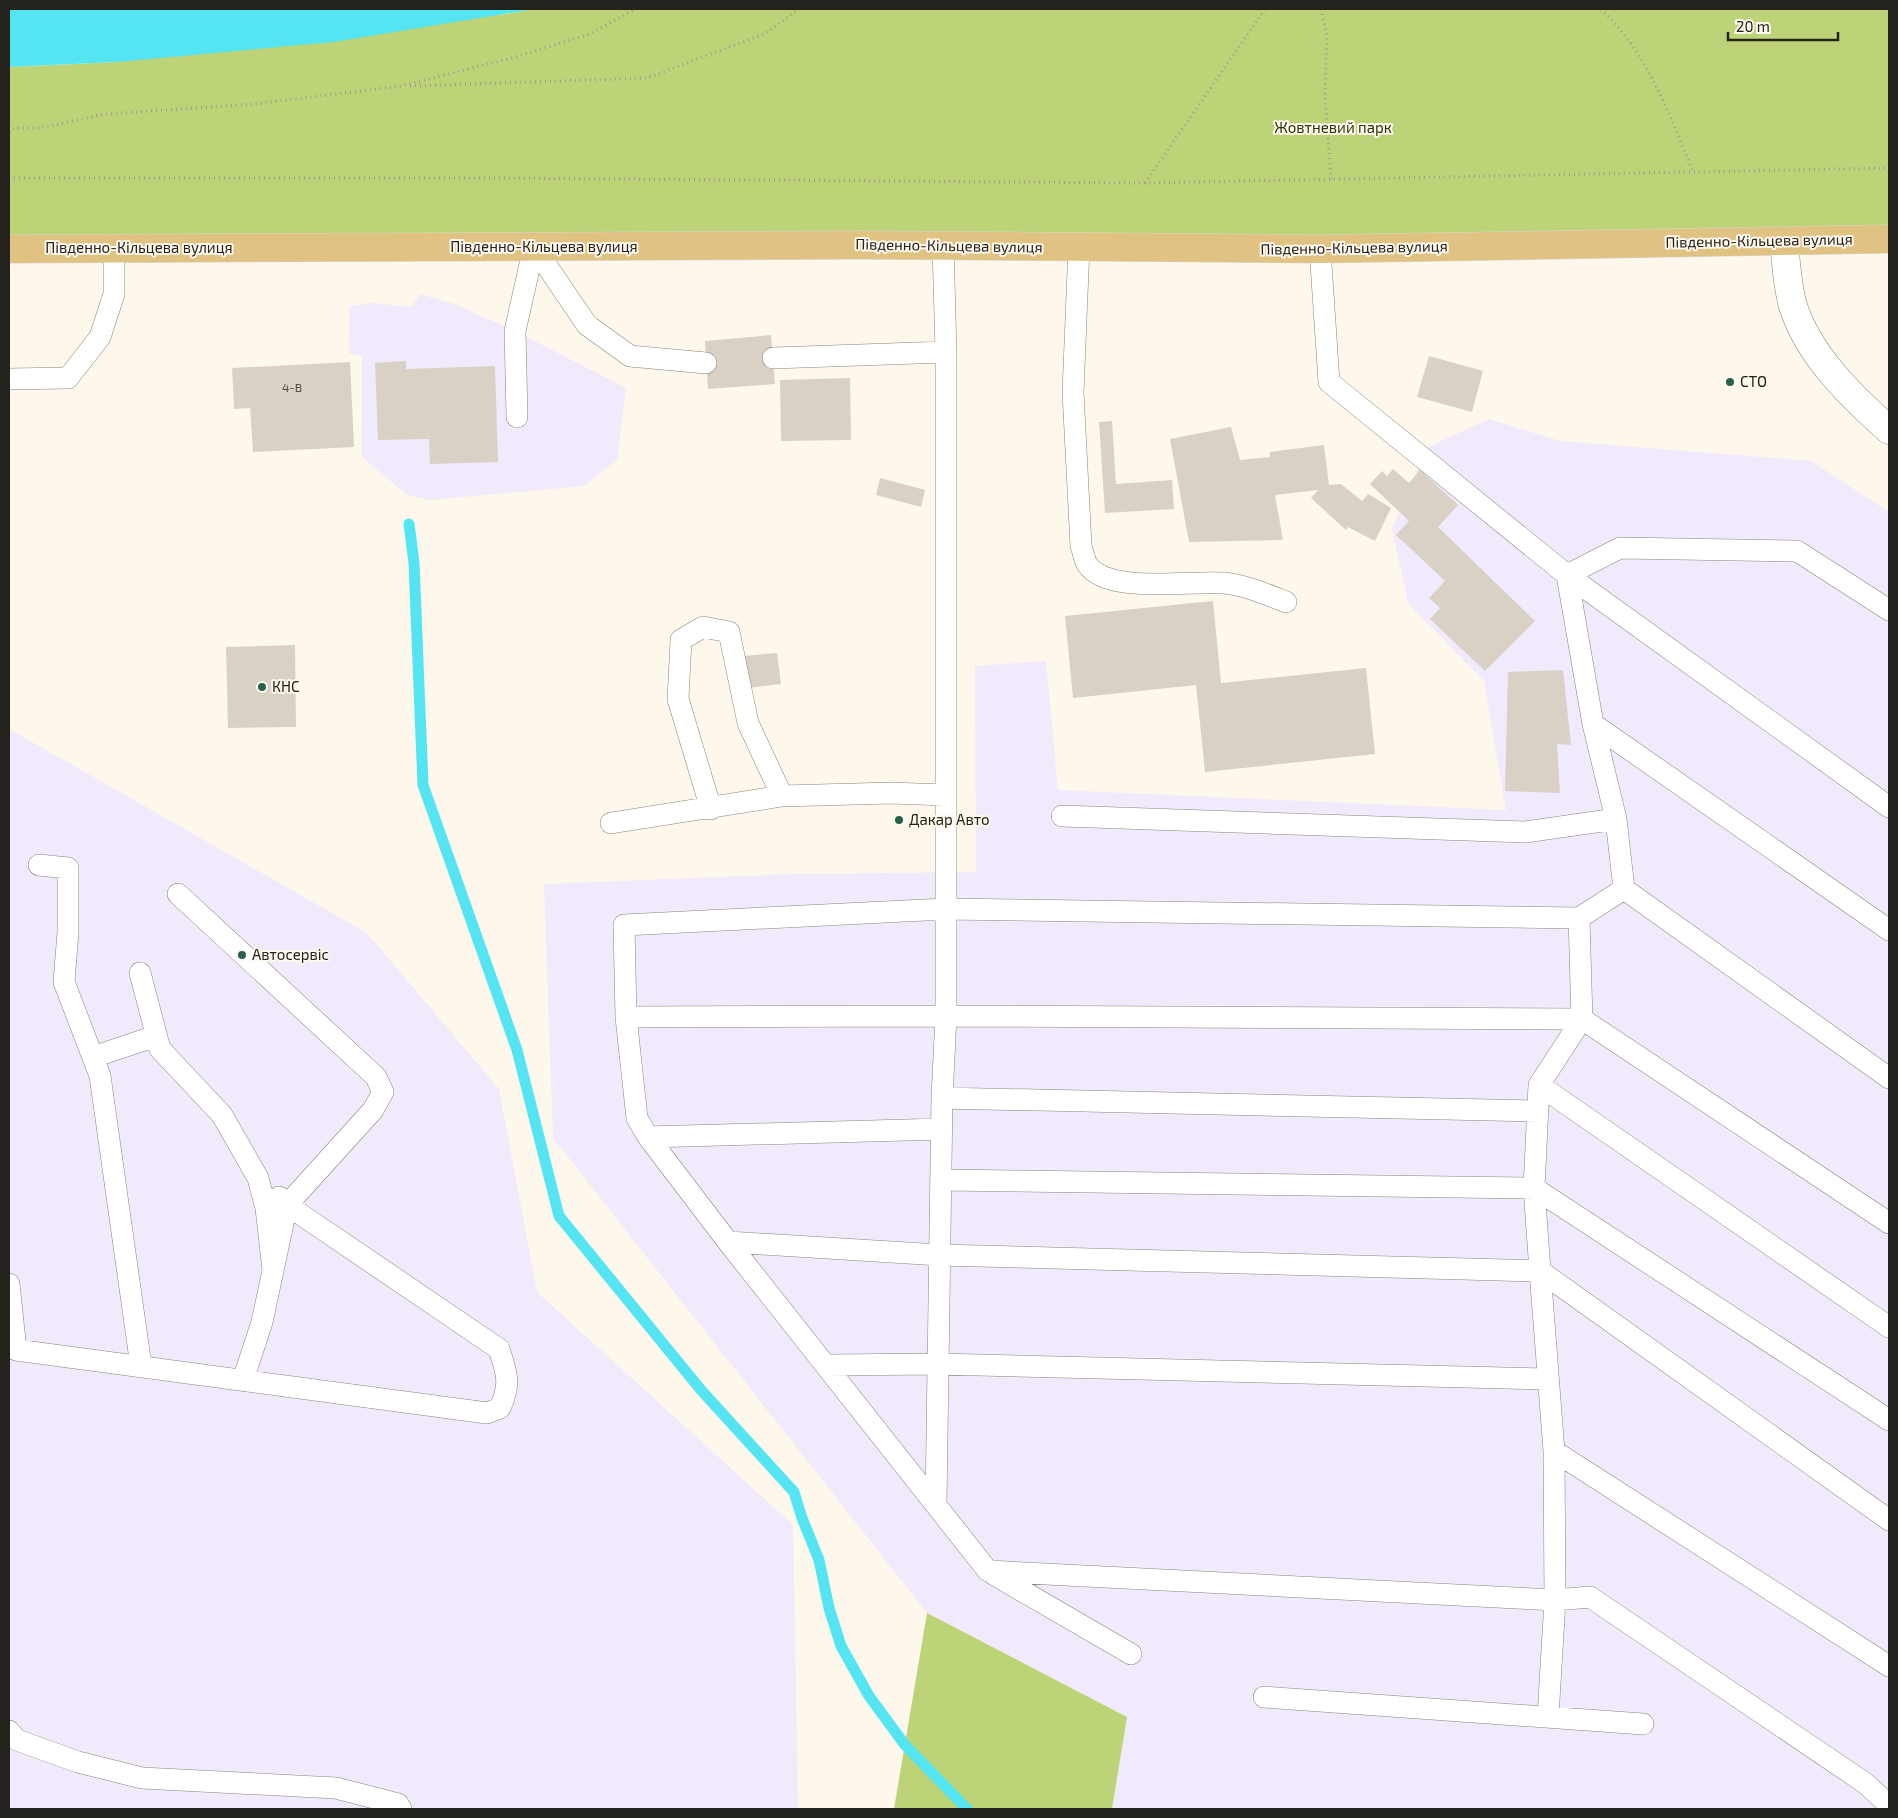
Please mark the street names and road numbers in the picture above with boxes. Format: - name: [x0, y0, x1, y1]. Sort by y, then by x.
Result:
- street label: Південно-Кільцева вулиця: [1665, 229, 1853, 252]
- street label: Південно-Кільцева вулиця: [855, 234, 1043, 257]
- street label: Південно-Кільцева вулиця: [1260, 236, 1448, 259]
- street label: Південно-Кільцева вулиця: [450, 237, 638, 256]
- street label: Південно-Кільцева вулиця: [45, 238, 233, 257]

